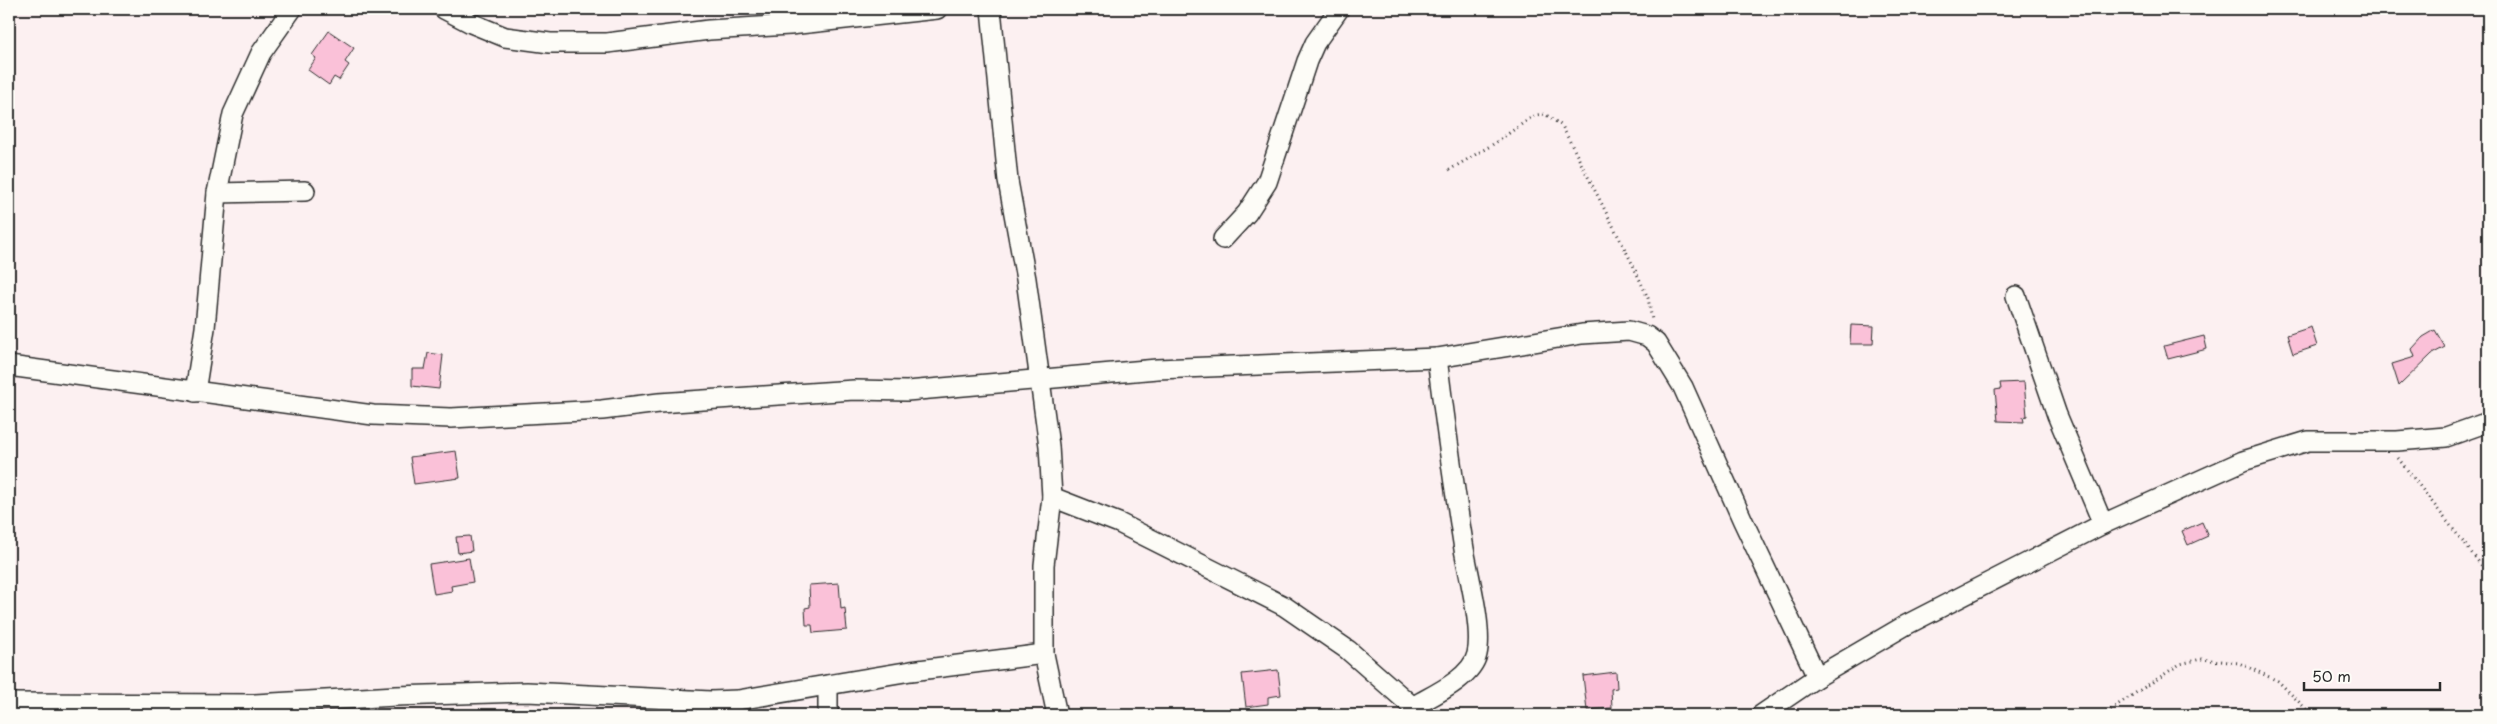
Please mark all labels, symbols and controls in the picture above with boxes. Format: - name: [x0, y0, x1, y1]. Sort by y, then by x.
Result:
- scale bar: [2304, 659, 2441, 691]
- text: 50 m: [2312, 664, 2351, 687]

